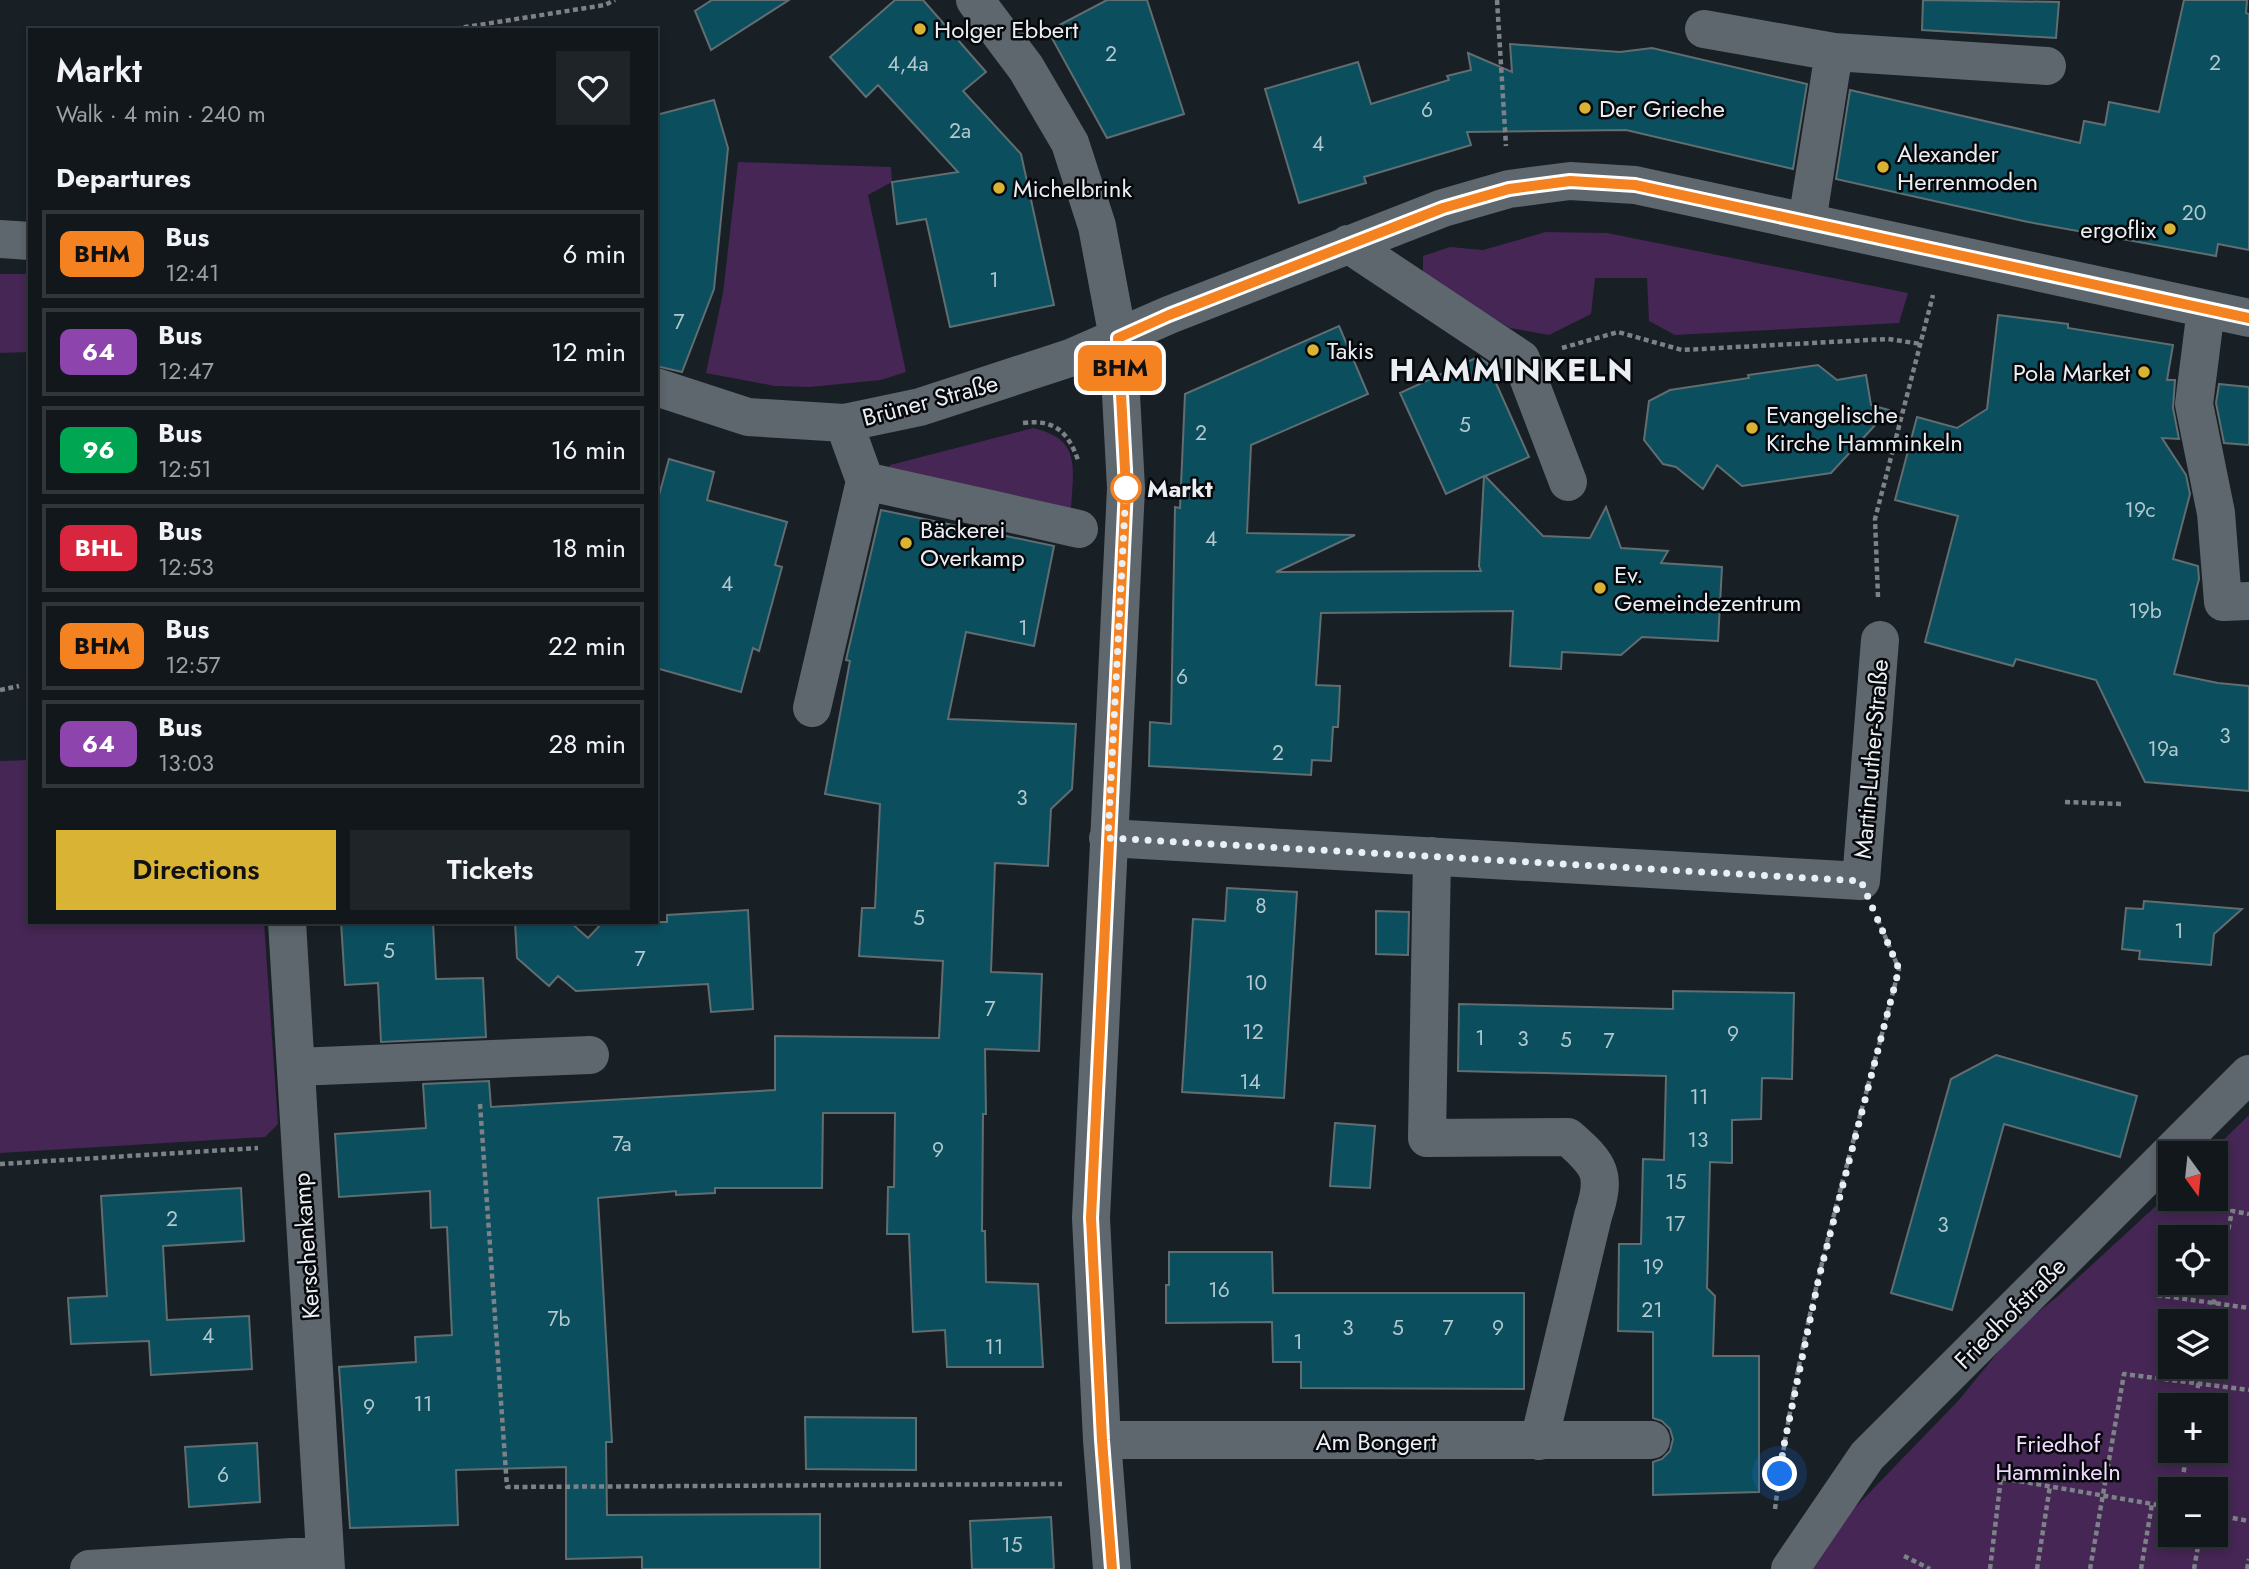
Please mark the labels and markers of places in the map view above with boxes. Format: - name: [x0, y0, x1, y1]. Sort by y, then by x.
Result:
- place label: Holger Ebbert: [934, 12, 1078, 47]
- marker: Holger Ebbert: [912, 21, 928, 37]
- place label: Der Grieche: [1599, 91, 1725, 126]
- marker: Der Grieche: [1577, 100, 1593, 116]
- place label: Alexander Herrenmoden: [1897, 136, 2038, 199]
- marker: Alexander Herrenmoden: [1875, 159, 1891, 175]
- place label: Michelbrink: [1013, 171, 1132, 206]
- marker: Michelbrink: [991, 180, 1007, 196]
- place label: ergoflix: [2080, 212, 2157, 247]
- marker: ergoflix: [2162, 221, 2178, 237]
- place label: Takis: [1327, 333, 1374, 368]
- marker: Takis: [1305, 342, 1321, 358]
- place label: Pola Market: [2013, 355, 2130, 390]
- marker: Pola Market: [2136, 364, 2152, 380]
- place label: Evangelische Kirche Hamminkeln: [1766, 397, 1963, 460]
- marker: Evangelische Kirche Hamminkeln: [1744, 420, 1760, 436]
- place label: Markt: [1147, 471, 1213, 506]
- marker: Markt: [1111, 473, 1141, 503]
- place label: Bäckerei Overkamp: [920, 512, 1025, 575]
- marker: Bäckerei Overkamp: [898, 535, 914, 551]
- place label: Ev. Gemeindezentrum: [1614, 557, 1802, 620]
- marker: Ev. Gemeindezentrum: [1592, 580, 1608, 596]

